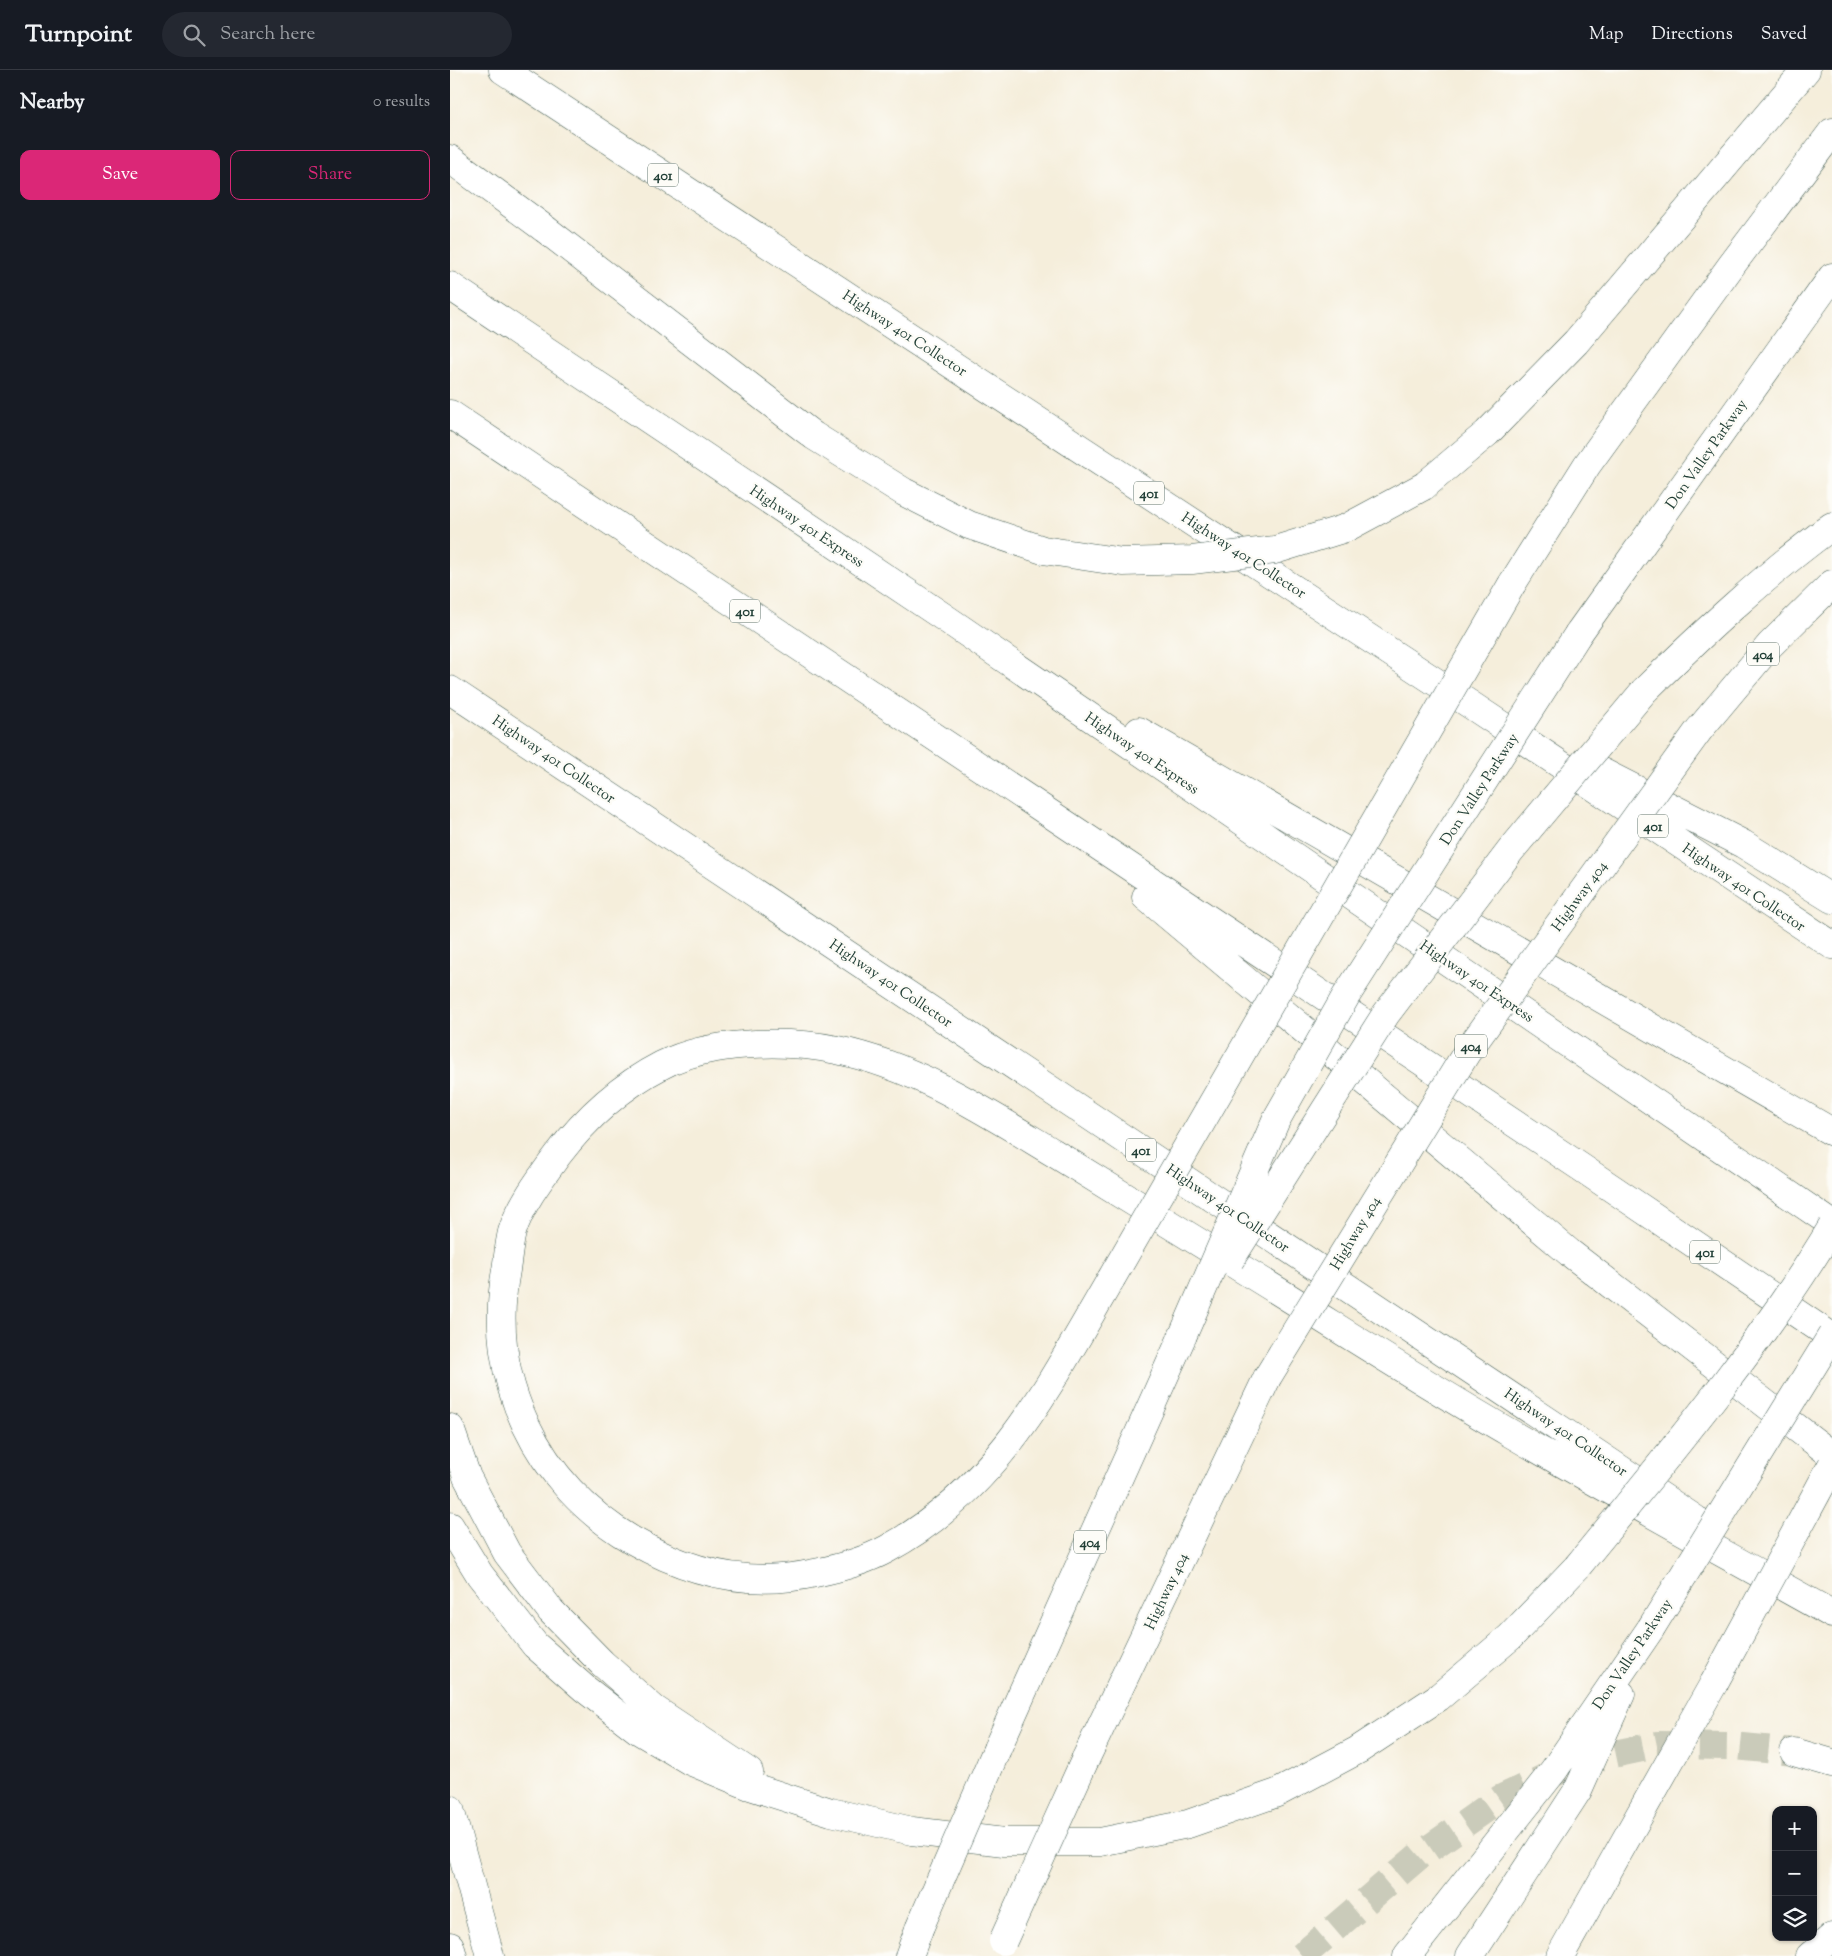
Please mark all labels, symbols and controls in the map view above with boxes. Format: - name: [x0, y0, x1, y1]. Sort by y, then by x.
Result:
- search box: [162, 12, 512, 57]
- text: Turnpoint: [25, 18, 132, 52]
- icon: search: [180, 21, 208, 49]
- text: Search here: [220, 21, 315, 48]
- text: Map: [1589, 22, 1624, 48]
- text: Directions: [1652, 22, 1733, 48]
- text: Saved: [1761, 22, 1807, 48]
- text: Nearby: [20, 88, 85, 118]
- text: 0 results: [373, 91, 430, 114]
- button: Save: [20, 150, 220, 200]
- button: Share: [230, 150, 430, 200]
- road number: 401: [648, 164, 678, 186]
- street label: Highway 401 Collector: [838, 286, 971, 383]
- street label: Don Valley Parkway: [1661, 395, 1753, 514]
- street label: Highway 401 Express: [745, 481, 868, 573]
- road number: 401: [1134, 482, 1164, 504]
- street label: Highway 401 Collector: [1177, 508, 1310, 605]
- road number: 401: [730, 600, 760, 622]
- road number: 404: [1747, 642, 1779, 666]
- street label: Highway 401 Express: [1080, 708, 1203, 800]
- street label: Highway 401 Collector: [487, 711, 619, 810]
- street label: Don Valley Parkway: [1436, 729, 1525, 850]
- road number: 401: [1638, 814, 1668, 838]
- street label: Highway 401 Collector: [1677, 839, 1809, 938]
- street label: Highway 404: [1547, 857, 1613, 937]
- street label: Highway 401 Collector: [824, 935, 956, 1034]
- street label: Highway 401 Express: [1415, 936, 1538, 1028]
- road number: 404: [1455, 1034, 1487, 1058]
- road number: 401: [1126, 1138, 1156, 1162]
- street label: Highway 401 Collector: [1161, 1160, 1293, 1259]
- street label: Highway 404: [1326, 1193, 1387, 1275]
- road number: 401: [1690, 1240, 1720, 1264]
- street label: Highway 401 Collector: [1499, 1384, 1631, 1483]
- road number: 404: [1074, 1530, 1106, 1554]
- street label: Highway 404: [1140, 1549, 1195, 1634]
- street label: Don Valley Parkway: [1588, 1595, 1679, 1714]
- map controls: [1772, 1806, 1817, 1941]
- button: +: [1772, 1806, 1817, 1851]
- button: −: [1772, 1851, 1817, 1896]
- button: layers: [1772, 1896, 1817, 1941]

